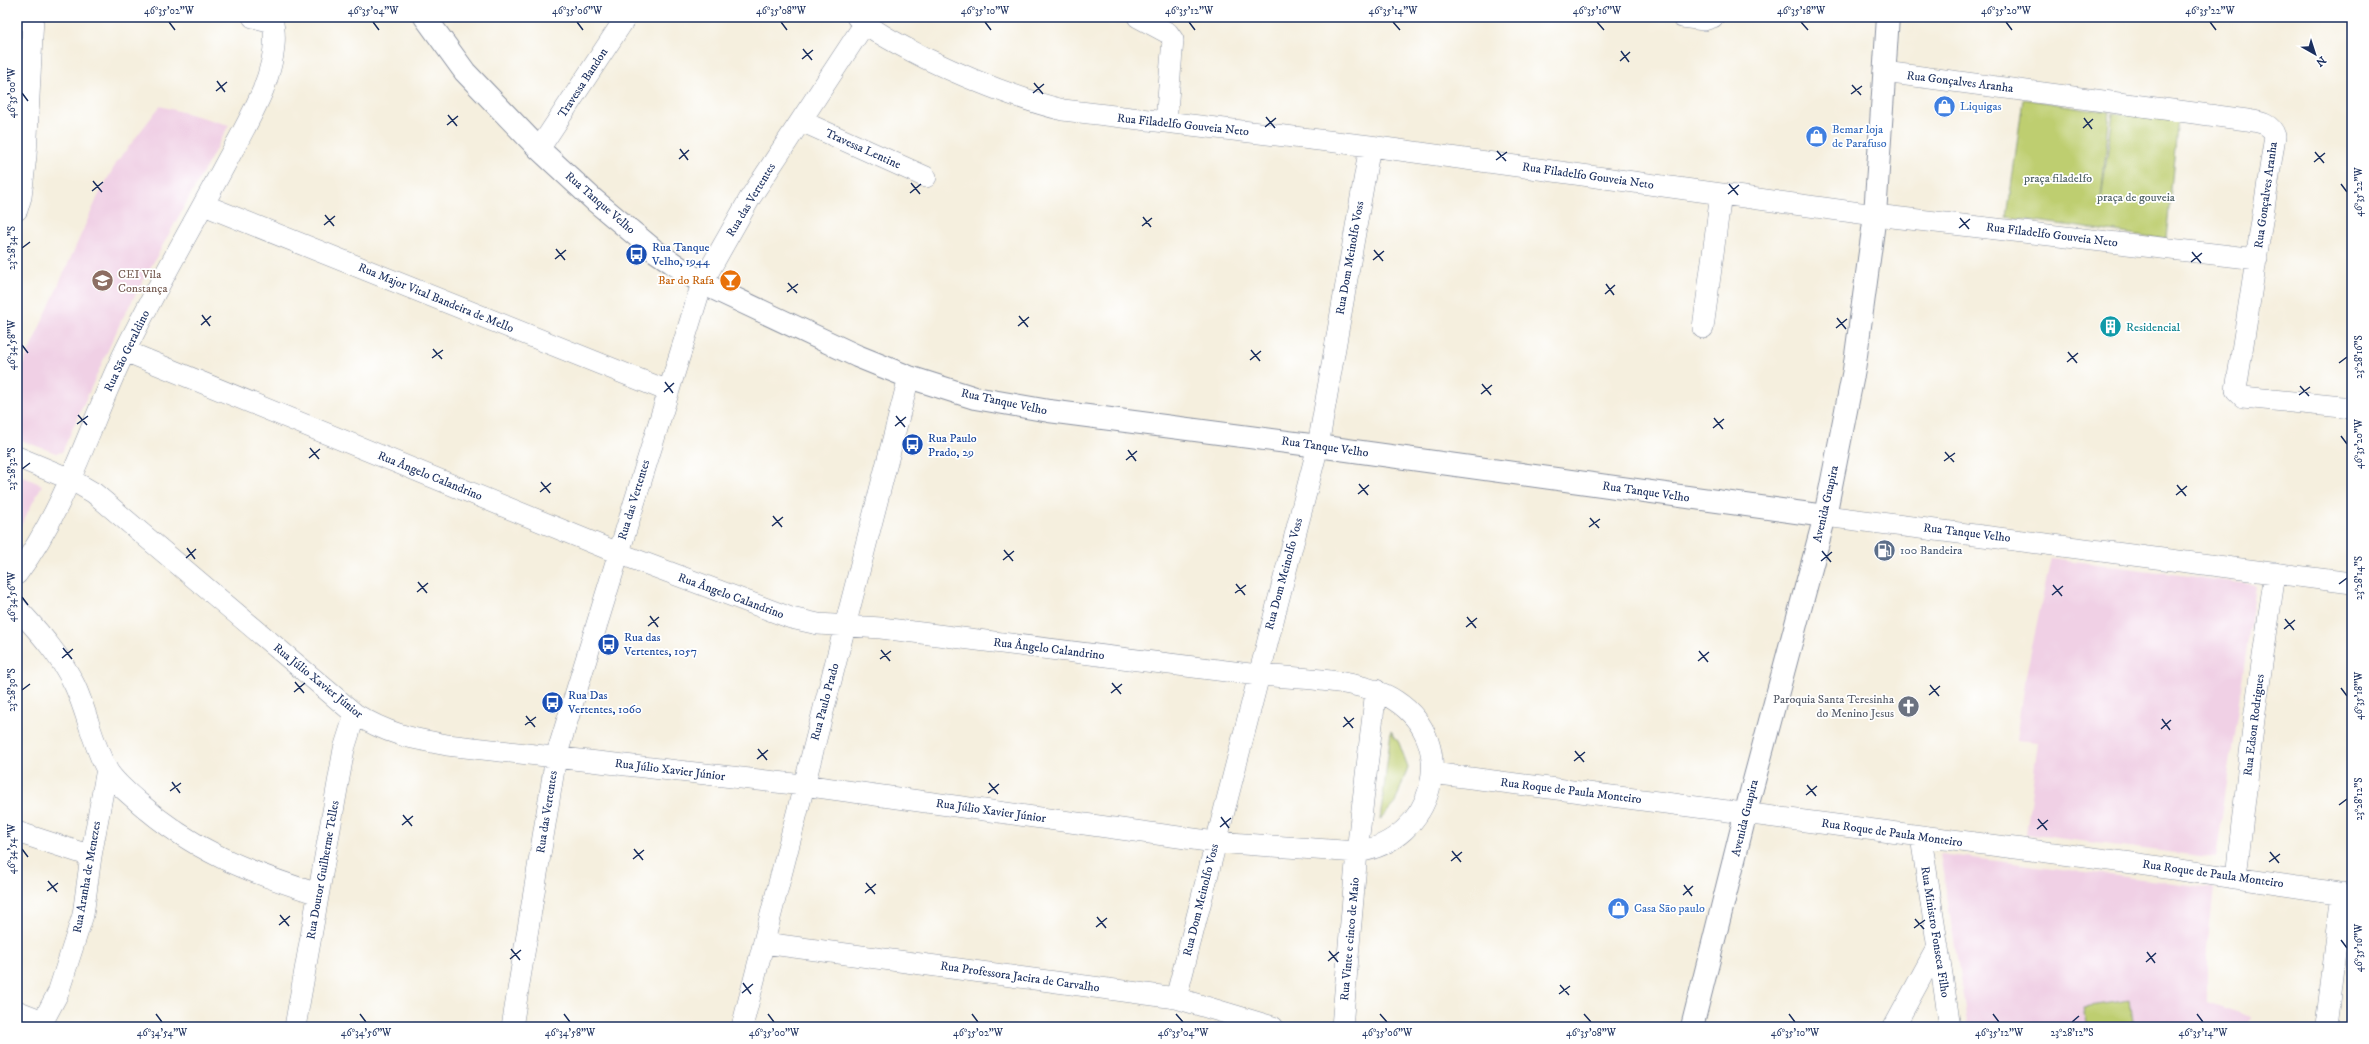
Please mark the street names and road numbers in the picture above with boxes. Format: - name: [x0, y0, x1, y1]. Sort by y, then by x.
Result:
- street label: Travessa Bandon: [555, 45, 612, 121]
- street label: Rua Gonçalves Aranha: [1906, 68, 2015, 96]
- street label: Rua Filadelfo Gouveia Neto: [1116, 111, 1250, 139]
- street label: Travessa Lentine: [823, 126, 903, 172]
- street label: Rua Gonçalves Aranha: [2251, 140, 2281, 249]
- street label: Rua Filadelfo Gouveia Neto: [1521, 159, 1655, 193]
- street label: Rua das Vertentes: [723, 160, 779, 240]
- street label: Rua Tanque Velho: [562, 169, 638, 238]
- street label: Rua Dom Meinolfo Voss: [1333, 200, 1367, 316]
- street label: Rua Filadelfo Gouveia Neto: [1985, 219, 2119, 251]
- street label: Rua Major Vital Bandeira de Mello: [356, 260, 516, 336]
- street label: Rua São Geraldino: [101, 308, 153, 394]
- street label: Rua Tanque Velho: [960, 386, 1049, 418]
- street label: Rua Tanque Velho: [1281, 433, 1370, 461]
- street label: Rua Ângelo Calandrino: [375, 448, 485, 504]
- street label: Rua das Vertentes: [615, 458, 653, 542]
- street label: Avenida Guapira: [1810, 463, 1842, 544]
- street label: Rua Tanque Velho: [1602, 478, 1691, 506]
- street label: Rua Dom Meinolfo Voss: [1262, 516, 1306, 632]
- street label: Rua Tanque Velho: [1923, 520, 2012, 546]
- street label: Rua Ângelo Calandrino: [676, 570, 786, 622]
- street label: Rua Ângelo Calandrino: [993, 635, 1106, 663]
- street label: Rua Júlio Xavier Júnior: [270, 640, 366, 722]
- street label: Rua Paulo Prado: [807, 661, 843, 742]
- street label: Rua Edson Rodrigues: [2240, 673, 2268, 777]
- street label: Rua Júlio Xavier Júnior: [614, 756, 727, 784]
- street label: Rua das Vertentes: [533, 770, 561, 854]
- street label: Rua Roque de Paula Monteiro: [1500, 775, 1643, 807]
- street label: Avenida Guapira: [1728, 777, 1762, 858]
- street label: Rua Júlio Xavier Júnior: [935, 796, 1048, 826]
- street label: Rua Doutor Guilherme Telles: [303, 799, 343, 941]
- street label: Rua Roque de Paula Monteiro: [1821, 816, 1964, 850]
- street label: Rua Aranha de Menezes: [70, 820, 104, 934]
- street label: Rua Dom Meinolfo Voss: [1180, 842, 1222, 958]
- street label: Rua Roque de Paula Monteiro: [2142, 857, 2285, 891]
- street label: Rua Ministro Fonseca Filho: [1917, 865, 1953, 999]
- street label: Rua Vinte e cinco de Maio: [1337, 877, 1363, 1001]
- street label: Rua Professora Jacira de Carvalho: [939, 958, 1101, 996]

